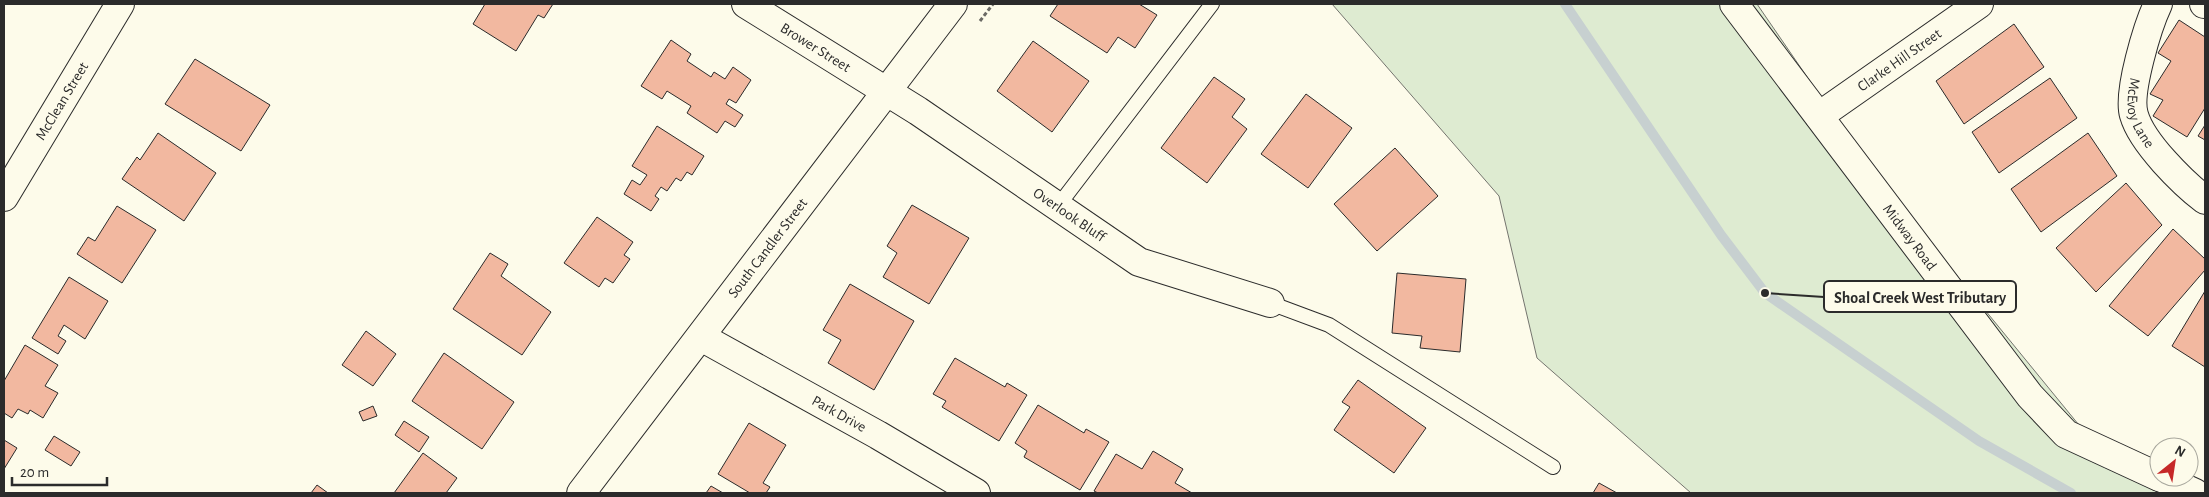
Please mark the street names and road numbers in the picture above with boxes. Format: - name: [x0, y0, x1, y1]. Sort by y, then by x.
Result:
- street label: Brower Street: [778, 20, 853, 75]
- street label: Clarke Hill Street: [1855, 25, 1944, 94]
- street label: McClean Street: [33, 59, 91, 143]
- street label: McEvoy Lane: [2125, 77, 2157, 151]
- street label: Overlook Bluff: [1031, 185, 1109, 245]
- street label: South Candler Street: [725, 195, 810, 300]
- street label: Midway Road: [1880, 201, 1940, 273]
- street label: Park Drive: [809, 393, 869, 435]

